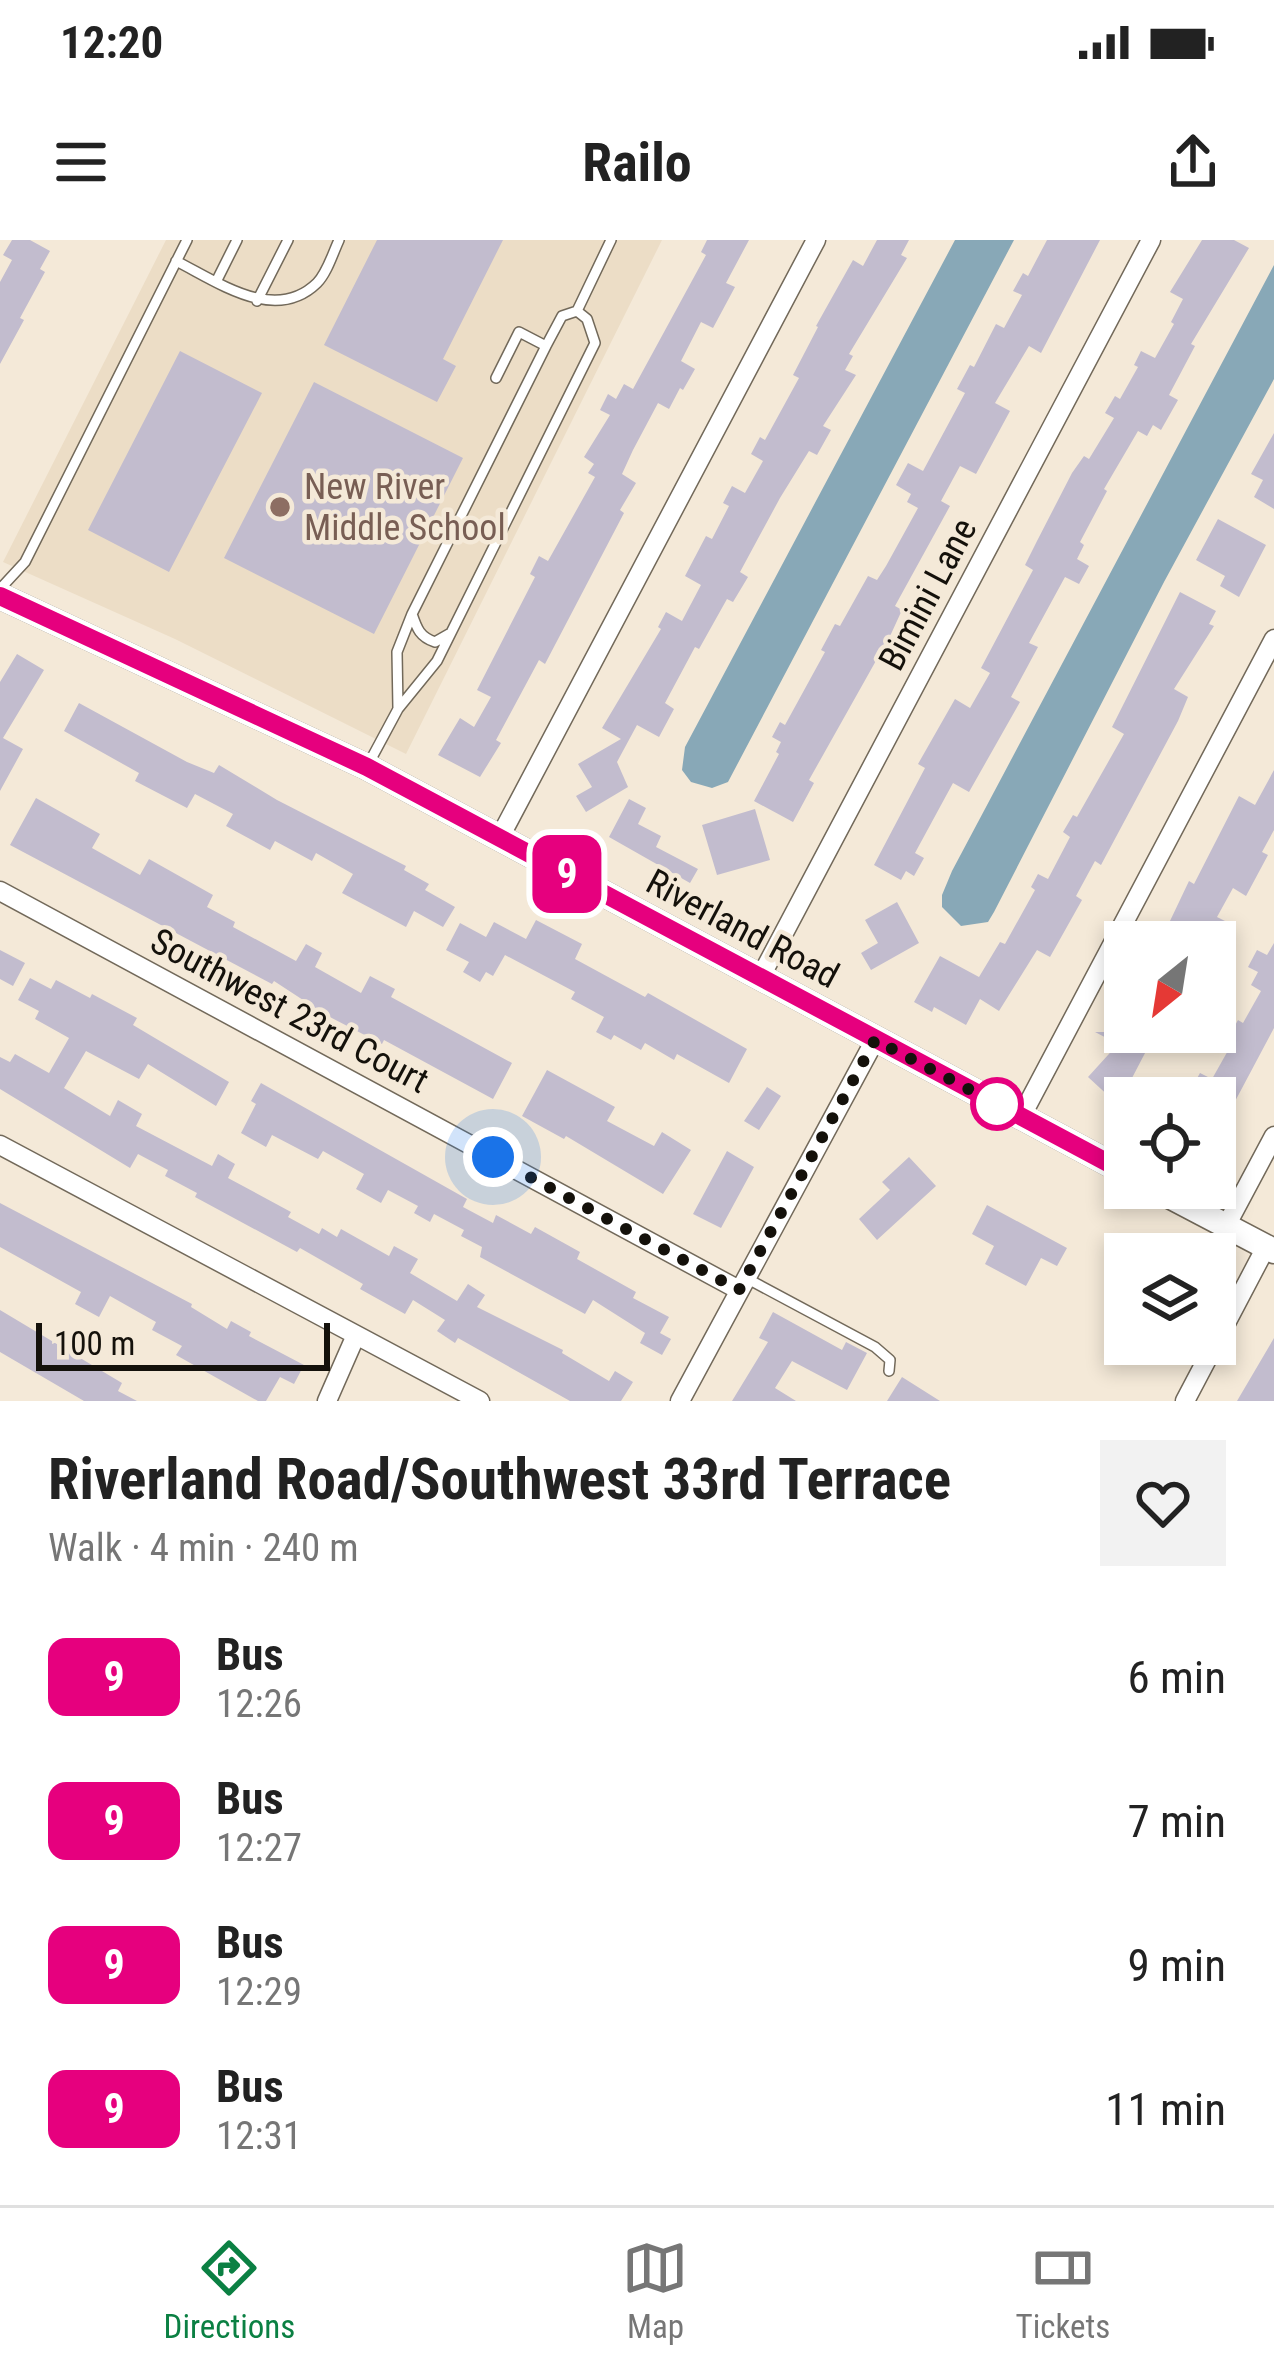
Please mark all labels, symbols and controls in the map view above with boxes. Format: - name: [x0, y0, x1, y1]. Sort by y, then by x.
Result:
- text: 12:20: [60, 16, 163, 69]
- icon: menu: [48, 129, 114, 195]
- icon: share: [1160, 129, 1226, 195]
- text: Railo: [582, 131, 692, 194]
- place label: New River Middle School: [304, 466, 506, 549]
- marker: New River Middle School: [267, 494, 293, 520]
- street label: Bimini Lane: [870, 511, 985, 678]
- line badge: 9: [528, 835, 606, 913]
- text: 9: [556, 849, 578, 898]
- street label: Riverland Road: [639, 861, 846, 997]
- street label: Southwest 23rd Court: [143, 920, 436, 1102]
- north arrow: [1104, 921, 1236, 1053]
- map controls: [1104, 921, 1236, 1365]
- button: locate: [1104, 1077, 1236, 1209]
- unlabelled marker: [972, 1079, 1022, 1129]
- your location: [463, 1127, 523, 1187]
- button: layers: [1104, 1233, 1236, 1365]
- scale bar: [36, 1317, 330, 1370]
- text: 100 m: [54, 1324, 135, 1363]
- button: heart: [1100, 1440, 1226, 1566]
- text: Riverland Road/Southwest 33rd Terrace: [48, 1446, 951, 1513]
- text: Walk · 4 min · 240 m: [48, 1525, 359, 1571]
- text: Bus: [216, 1628, 284, 1681]
- text: 6 min: [1127, 1651, 1226, 1704]
- text: 9: [103, 1652, 125, 1701]
- text: 12:26: [216, 1681, 302, 1727]
- text: Bus: [216, 1772, 284, 1825]
- text: 7 min: [1127, 1795, 1226, 1848]
- text: 9: [103, 1796, 125, 1845]
- text: 12:27: [216, 1825, 302, 1871]
- text: Bus: [216, 1916, 284, 1969]
- text: 9 min: [1127, 1939, 1226, 1992]
- text: 9: [103, 1940, 125, 1989]
- text: 12:29: [216, 1969, 302, 2015]
- text: Bus: [216, 2060, 284, 2113]
- text: 11 min: [1105, 2083, 1226, 2136]
- text: 9: [103, 2084, 125, 2133]
- text: 12:31: [216, 2113, 302, 2159]
- tab: Directions: [164, 2235, 295, 2346]
- tab: Map: [622, 2235, 688, 2346]
- tab: Tickets: [1016, 2235, 1110, 2346]

